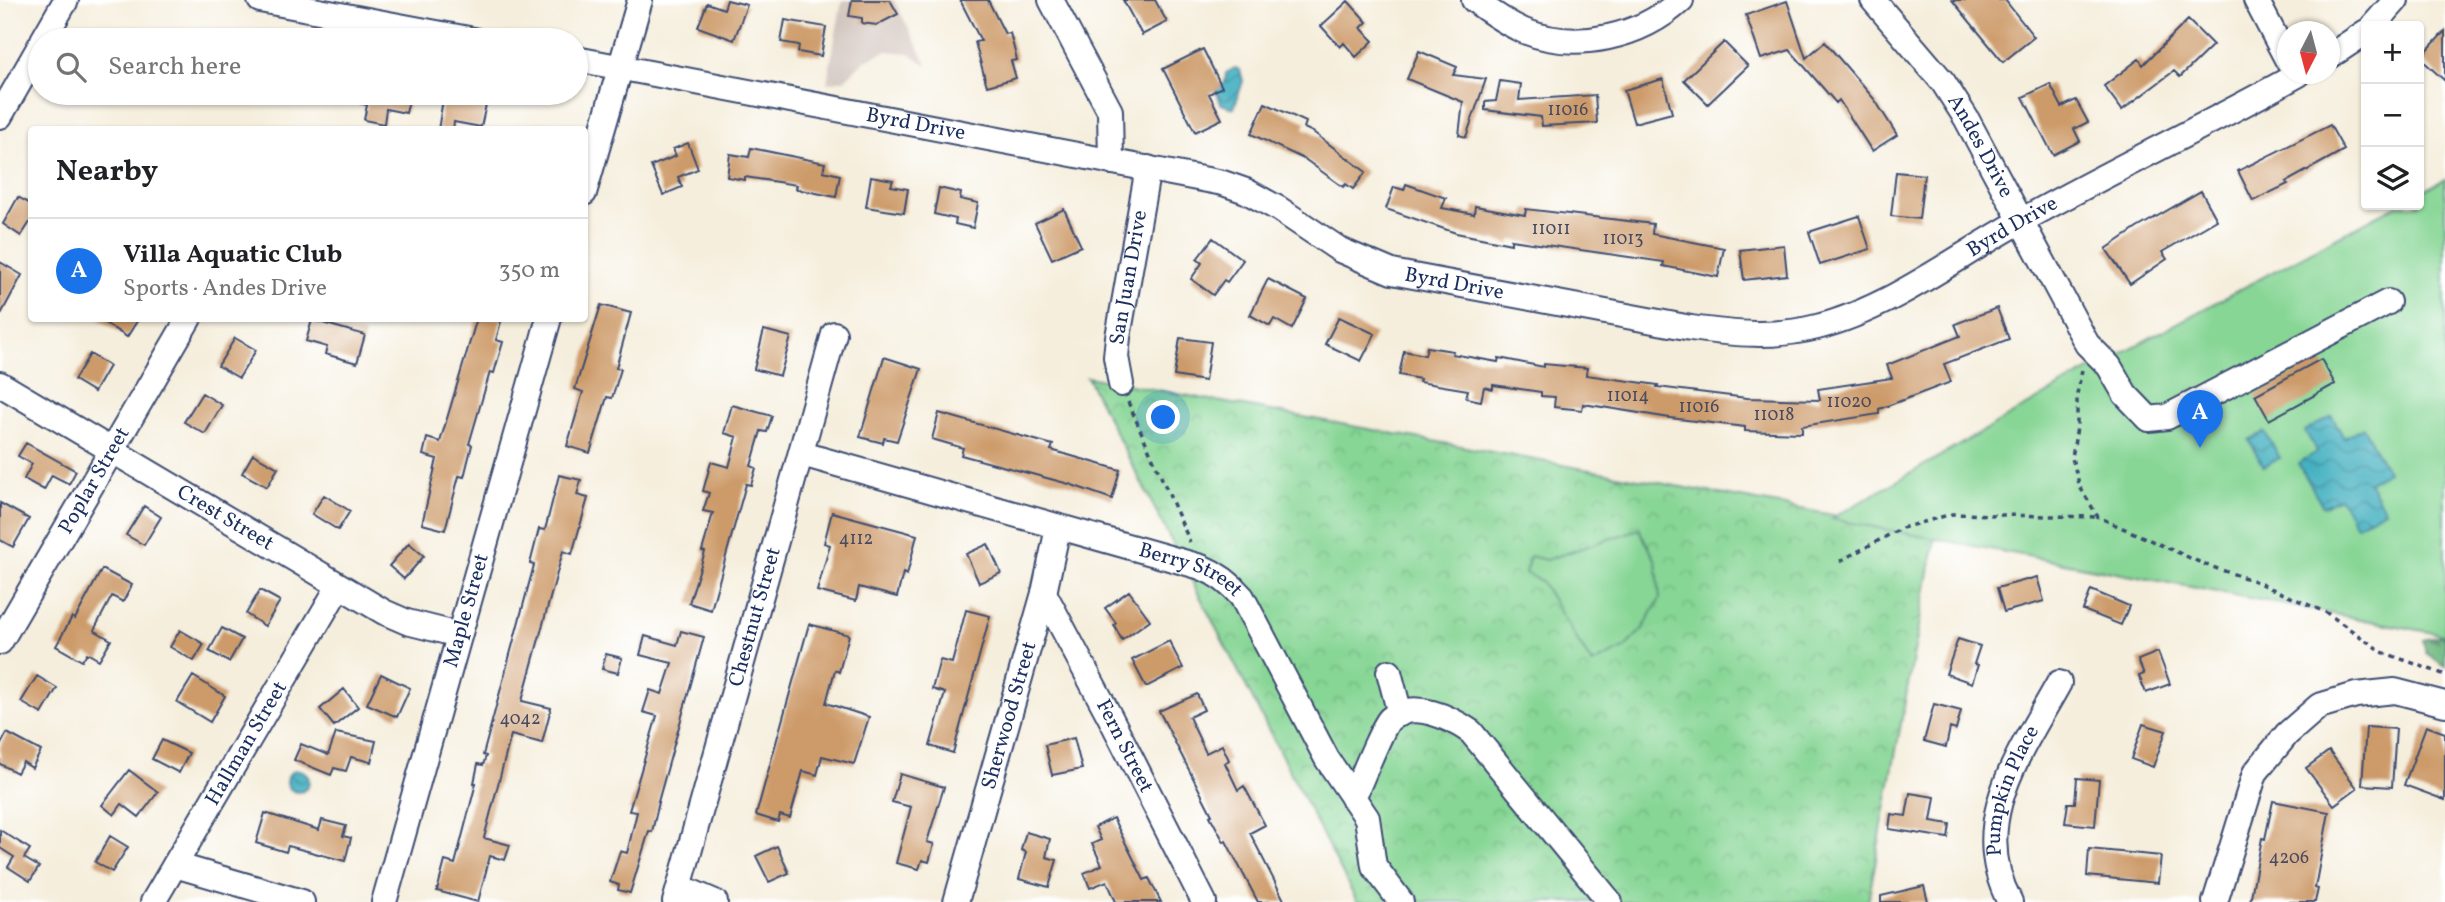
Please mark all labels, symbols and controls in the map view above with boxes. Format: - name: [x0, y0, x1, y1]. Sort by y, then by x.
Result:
- north arrow: [2277, 21, 2340, 84]
- map controls: [2361, 21, 2424, 210]
- button: +: [2361, 21, 2424, 84]
- search box: [28, 28, 588, 105]
- icon: search: [52, 48, 90, 86]
- text: Search here: [108, 49, 241, 85]
- button: −: [2361, 84, 2424, 147]
- street label: Andes Drive: [1940, 89, 2020, 203]
- house number: 11016: [1548, 98, 1588, 123]
- street label: Byrd Drive: [864, 100, 968, 148]
- button: layers: [2361, 147, 2424, 210]
- text: Nearby: [56, 151, 158, 193]
- street label: Byrd Drive: [1961, 189, 2063, 264]
- street label: San Juan Drive: [1103, 208, 1155, 346]
- house number: 11011: [1532, 217, 1570, 242]
- house number: 11013: [1602, 227, 1644, 252]
- text: Villa Aquatic Club: [123, 237, 342, 273]
- text: A: [71, 255, 87, 287]
- text: 350 m: [499, 255, 560, 287]
- street label: Byrd Drive: [1402, 260, 1506, 307]
- text: Sports · Andes Drive: [123, 273, 327, 305]
- house number: 11014: [1607, 384, 1649, 409]
- house number: 11020: [1826, 390, 1872, 415]
- pin: A: [2177, 390, 2223, 448]
- house number: 11016: [1679, 395, 1719, 420]
- your location: [1146, 400, 1180, 434]
- house number: 11018: [1754, 403, 1794, 428]
- street label: Poplar Street: [52, 421, 137, 539]
- street label: Crest Street: [171, 478, 279, 558]
- house number: 4112: [839, 527, 873, 552]
- street label: Berry Street: [1135, 536, 1249, 603]
- street label: Chestnut Street: [721, 544, 788, 690]
- street label: Maple Street: [436, 550, 496, 671]
- street label: Sherwood Street: [974, 638, 1044, 793]
- street label: Hallman Street: [198, 676, 294, 811]
- street label: Fern Street: [1089, 694, 1161, 798]
- house number: 4042: [499, 707, 541, 732]
- street label: Pumpkin Place: [1980, 720, 2046, 857]
- house number: 4206: [2269, 846, 2309, 871]

